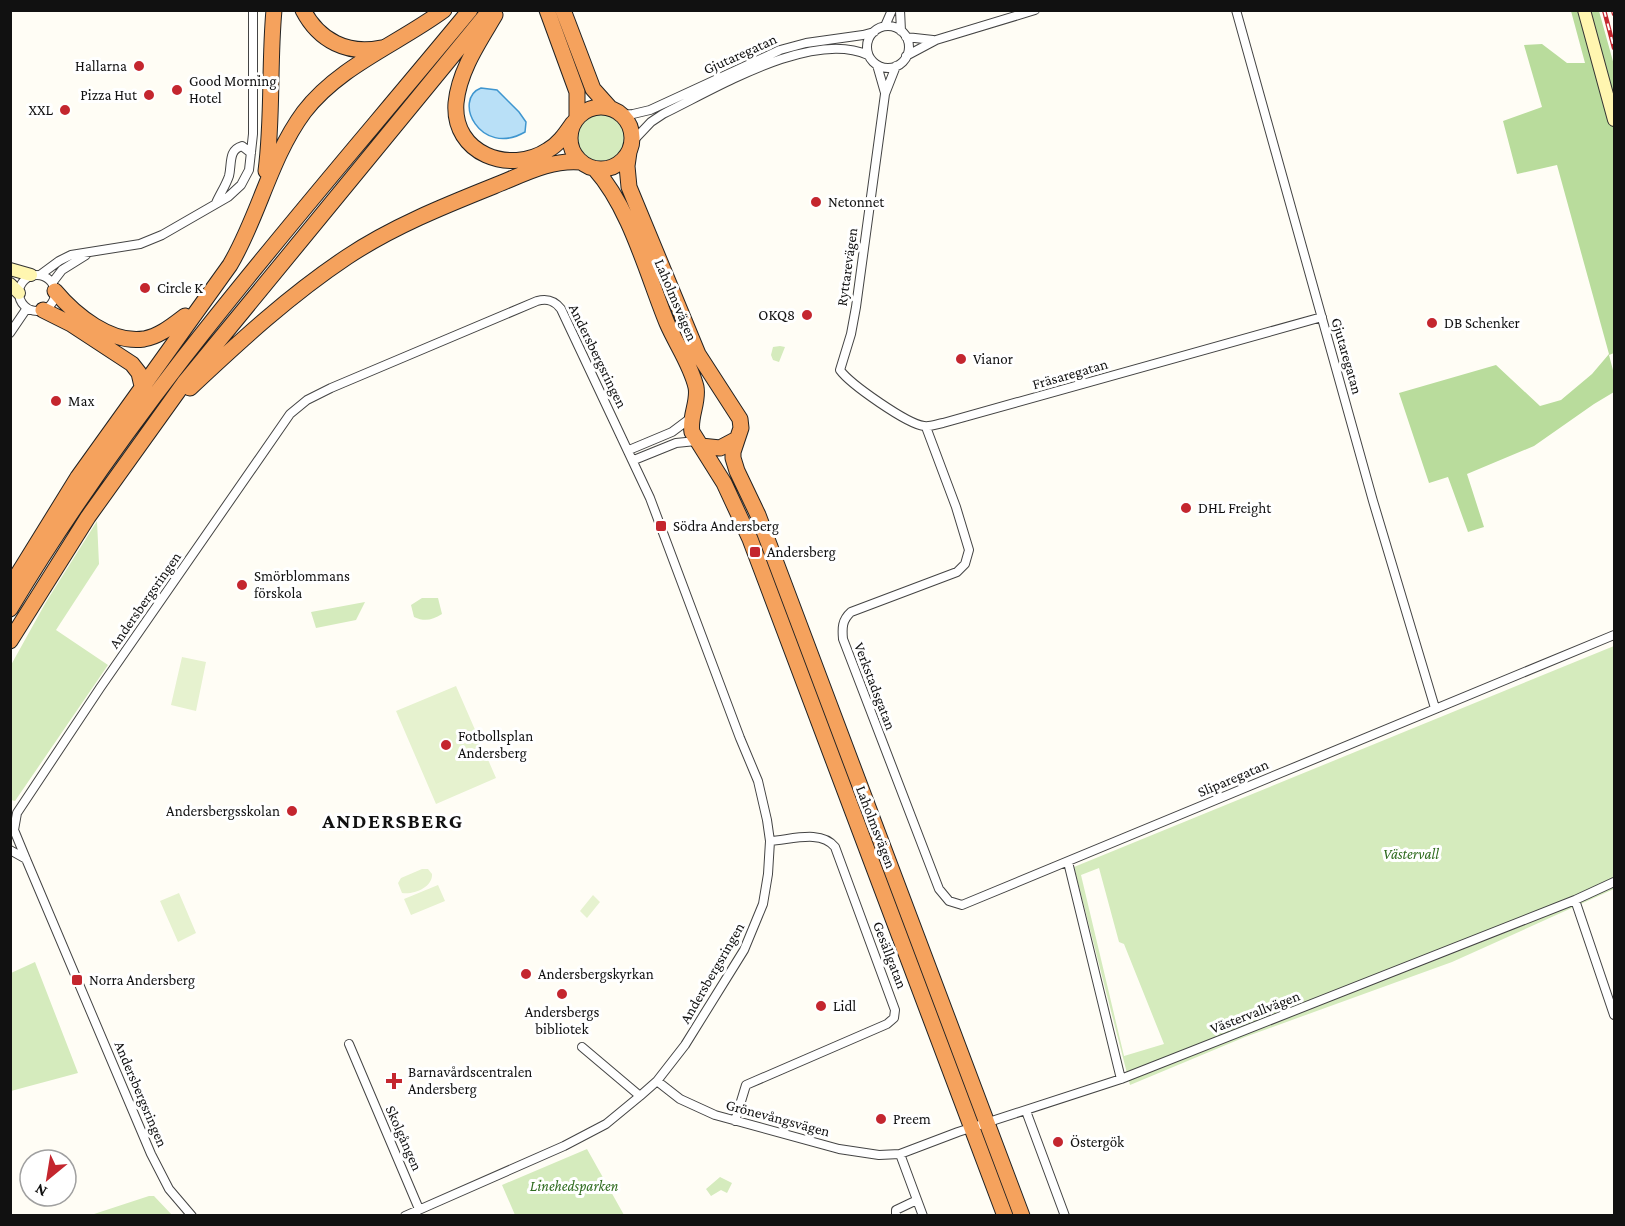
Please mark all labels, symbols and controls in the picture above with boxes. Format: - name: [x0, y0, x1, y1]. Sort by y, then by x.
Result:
- street label: Gjutaregatan: [701, 31, 780, 78]
- place label: Hallarna: [75, 58, 127, 74]
- marker: Hallarna: [132, 59, 146, 73]
- place label: Good Morning Hotel: [189, 73, 277, 106]
- marker: Good Morning Hotel: [170, 83, 184, 97]
- place label: Pizza Hut: [80, 87, 138, 103]
- marker: Pizza Hut: [142, 88, 156, 102]
- place label: XXL: [28, 102, 54, 118]
- marker: XXL: [58, 103, 72, 117]
- place label: Netonnet: [828, 194, 885, 210]
- marker: Netonnet: [809, 195, 823, 209]
- street label: Ryttarevägen: [834, 227, 861, 307]
- street label: Laholmsvägen: [651, 257, 700, 344]
- place label: Circle K: [157, 280, 203, 296]
- marker: Circle K: [138, 281, 152, 295]
- street label: Andersbergsringen: [565, 301, 630, 411]
- place label: OKQ8: [758, 307, 795, 323]
- marker: OKQ8: [800, 308, 814, 322]
- place label: DB Schenker: [1444, 315, 1521, 331]
- street label: Gjutaregatan: [1328, 316, 1366, 396]
- marker: DB Schenker: [1425, 316, 1439, 330]
- place label: Vianor: [973, 351, 1014, 367]
- marker: Vianor: [954, 352, 968, 366]
- street label: Fräsaregatan: [1030, 356, 1110, 393]
- place label: Max: [68, 393, 94, 409]
- marker: Max: [49, 394, 63, 408]
- place label: DHL Freight: [1198, 500, 1272, 517]
- marker: DHL Freight: [1179, 501, 1193, 515]
- place label: Södra Andersberg: [673, 518, 779, 535]
- marker: Södra Andersberg: [654, 519, 668, 533]
- place label: Andersberg: [767, 544, 836, 561]
- marker: Andersberg: [748, 545, 762, 559]
- street label: Andersbergsringen: [106, 549, 185, 652]
- place label: Smörblommans förskola: [254, 568, 350, 601]
- marker: Smörblommans förskola: [235, 578, 249, 592]
- street label: Verkstadsgatan: [850, 640, 899, 732]
- place label: Fotbollsplan Andersberg: [458, 728, 533, 762]
- marker: Fotbollsplan Andersberg: [439, 738, 453, 752]
- street label: Sliparegatan: [1195, 756, 1271, 801]
- street label: Laholmsvägen: [852, 783, 899, 871]
- place label: Andersbergsskolan: [166, 803, 280, 820]
- marker: Andersbergsskolan: [285, 804, 299, 818]
- district label: ANDERSBERG: [321, 809, 464, 833]
- park label: Västervall: [1383, 846, 1439, 862]
- street label: Gesällgatan: [869, 919, 910, 991]
- street label: Andersbergsringen: [677, 920, 748, 1027]
- place label: Andersbergskyrkan: [538, 966, 654, 983]
- marker: Andersbergskyrkan: [519, 967, 533, 981]
- place label: Norra Andersberg: [89, 972, 195, 989]
- marker: Norra Andersberg: [70, 973, 84, 987]
- marker: Andersbergs bibliotek: [555, 987, 569, 1001]
- street label: Västervallvägen: [1208, 988, 1302, 1037]
- place label: Lidl: [833, 998, 856, 1014]
- marker: Lidl: [814, 999, 828, 1013]
- place label: Andersbergs bibliotek: [525, 1004, 599, 1037]
- street label: Andersbergsringen: [111, 1039, 171, 1150]
- place label: Barnavårdscentralen Andersberg: [408, 1064, 532, 1098]
- marker: Barnavårdscentralen Andersberg: [385, 1072, 403, 1090]
- street label: Grönevångsvägen: [724, 1096, 832, 1141]
- street label: Skolgången: [382, 1103, 425, 1173]
- place label: Preem: [893, 1111, 931, 1127]
- marker: Preem: [874, 1112, 888, 1126]
- place label: Östergök: [1070, 1134, 1125, 1151]
- marker: Östergök: [1051, 1135, 1065, 1149]
- north arrow: [18, 1148, 78, 1208]
- park label: Linehedsparken: [530, 1178, 619, 1195]
- text: N: [32, 1180, 50, 1201]

